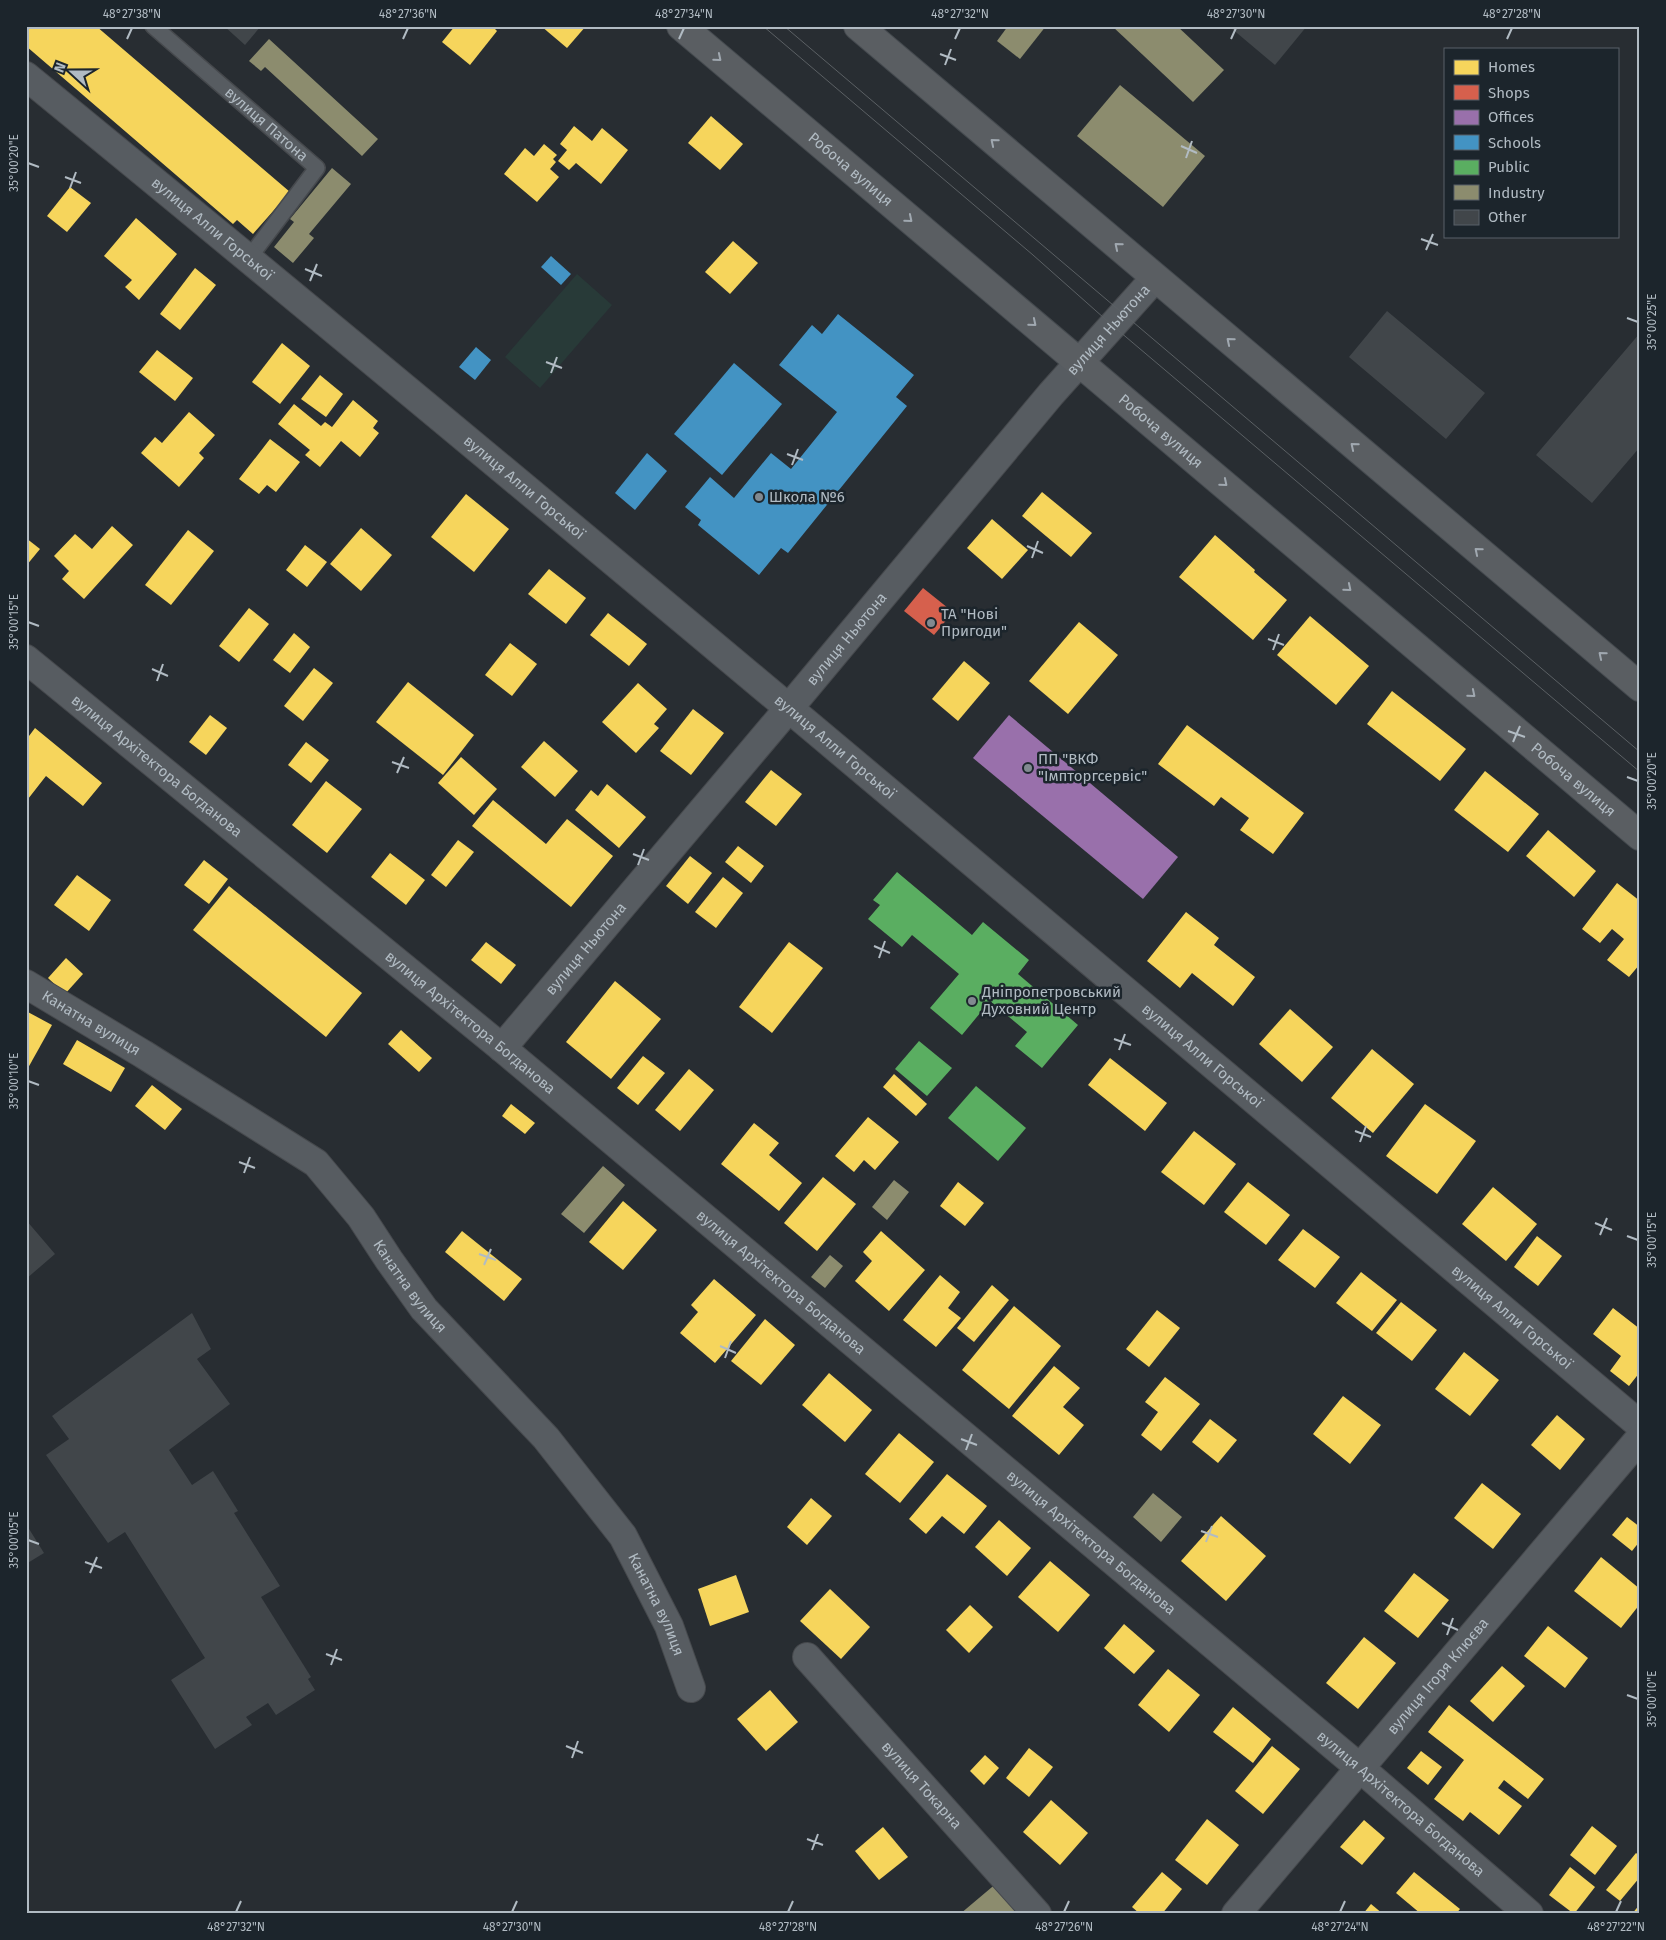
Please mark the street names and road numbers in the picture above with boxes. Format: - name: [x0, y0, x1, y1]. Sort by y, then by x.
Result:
- street label: вулиця Патона: [221, 83, 312, 165]
- street label: Робоча вулиця: [805, 128, 897, 210]
- street label: вулиця Алли Горської: [148, 174, 277, 285]
- street label: вулиця Ньютона: [1063, 281, 1154, 379]
- street label: Робоча вулиця: [1115, 390, 1207, 472]
- street label: вулиця Алли Горської: [460, 432, 589, 543]
- street label: вулиця Ньютона: [803, 589, 891, 689]
- street label: вулиця Архітектора Богданова: [68, 691, 246, 841]
- street label: вулиця Алли Горської: [771, 691, 900, 803]
- street label: Робоча вулиця: [1527, 739, 1619, 820]
- street label: вулиця Ньютона: [542, 899, 630, 999]
- street label: вулиця Архітектора Богданова: [381, 947, 559, 1098]
- street label: Канатна вулиця: [39, 987, 144, 1059]
- street label: вулиця Алли Горської: [1138, 1000, 1267, 1112]
- street label: вулиця Архітектора Богданова: [693, 1206, 869, 1358]
- street label: Канатна вулиця: [369, 1236, 451, 1336]
- street label: вулиця Алли Горської: [1448, 1261, 1577, 1373]
- street label: вулиця Архітектора Богданова: [1003, 1466, 1180, 1619]
- street label: Канатна вулиця: [624, 1550, 688, 1658]
- street label: вулиця Ігоря Клюєва: [1383, 1614, 1492, 1738]
- street label: вулиця Архітектора Богданова: [1313, 1727, 1488, 1881]
- street label: вулиця Токарна: [878, 1738, 966, 1833]

